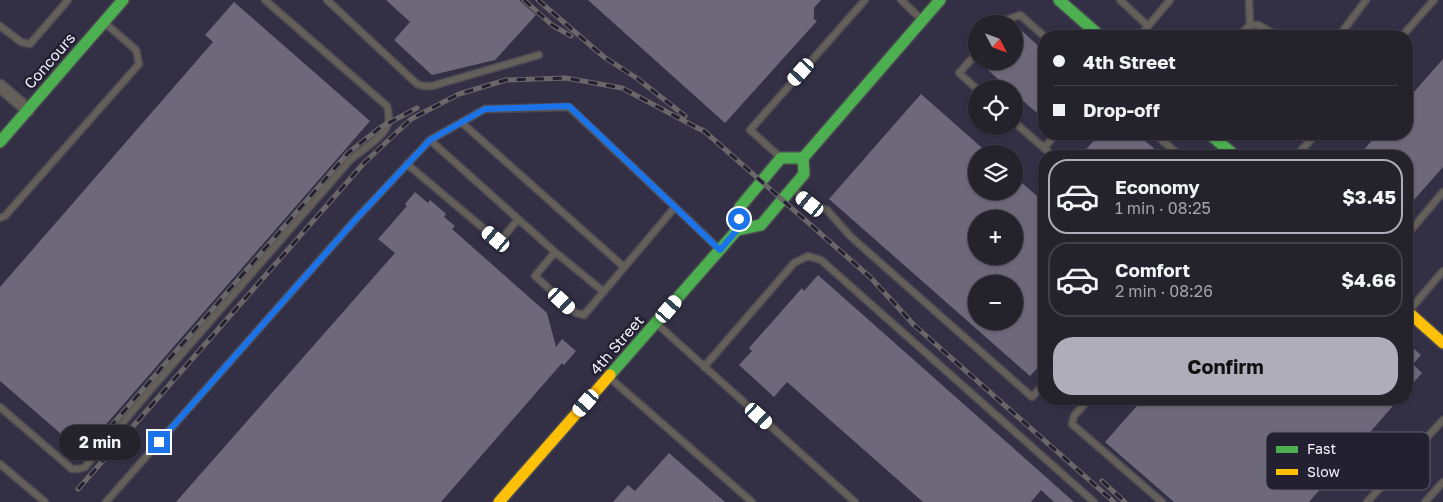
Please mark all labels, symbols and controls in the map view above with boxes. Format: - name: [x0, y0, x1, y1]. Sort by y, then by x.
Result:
- north arrow: [968, 15, 1022, 70]
- map controls: [968, 15, 1023, 330]
- street label: Concours: [20, 29, 79, 92]
- text: 4th Street: [1083, 50, 1176, 73]
- car: [785, 56, 816, 88]
- button: locate: [968, 80, 1023, 135]
- text: Drop-off: [1083, 98, 1160, 121]
- button: layers: [968, 145, 1023, 200]
- icon: car: [1055, 174, 1100, 219]
- text: Economy: [1115, 175, 1200, 198]
- text: $3.45: [1342, 185, 1396, 208]
- car: [793, 189, 826, 219]
- text: 1 min · 08:25: [1115, 198, 1211, 218]
- route start: [728, 208, 750, 230]
- button: +: [968, 210, 1023, 265]
- car: [479, 224, 512, 254]
- icon: car: [1055, 257, 1100, 302]
- text: Comfort: [1115, 258, 1190, 281]
- text: $4.66: [1341, 268, 1396, 291]
- button: −: [968, 275, 1023, 330]
- text: 2 min · 08:26: [1115, 281, 1213, 301]
- car: [545, 285, 578, 317]
- car: [653, 293, 684, 325]
- street label: 4th Street: [586, 311, 647, 378]
- button: Confirm: [1053, 337, 1398, 395]
- car: [570, 387, 601, 419]
- car: [742, 400, 775, 432]
- callout: 2 min: [59, 424, 142, 460]
- route end: [148, 431, 170, 453]
- text: 2 min: [79, 432, 121, 452]
- legend: [1266, 432, 1430, 490]
- text: Fast: [1307, 440, 1336, 457]
- text: Slow: [1307, 463, 1340, 480]

